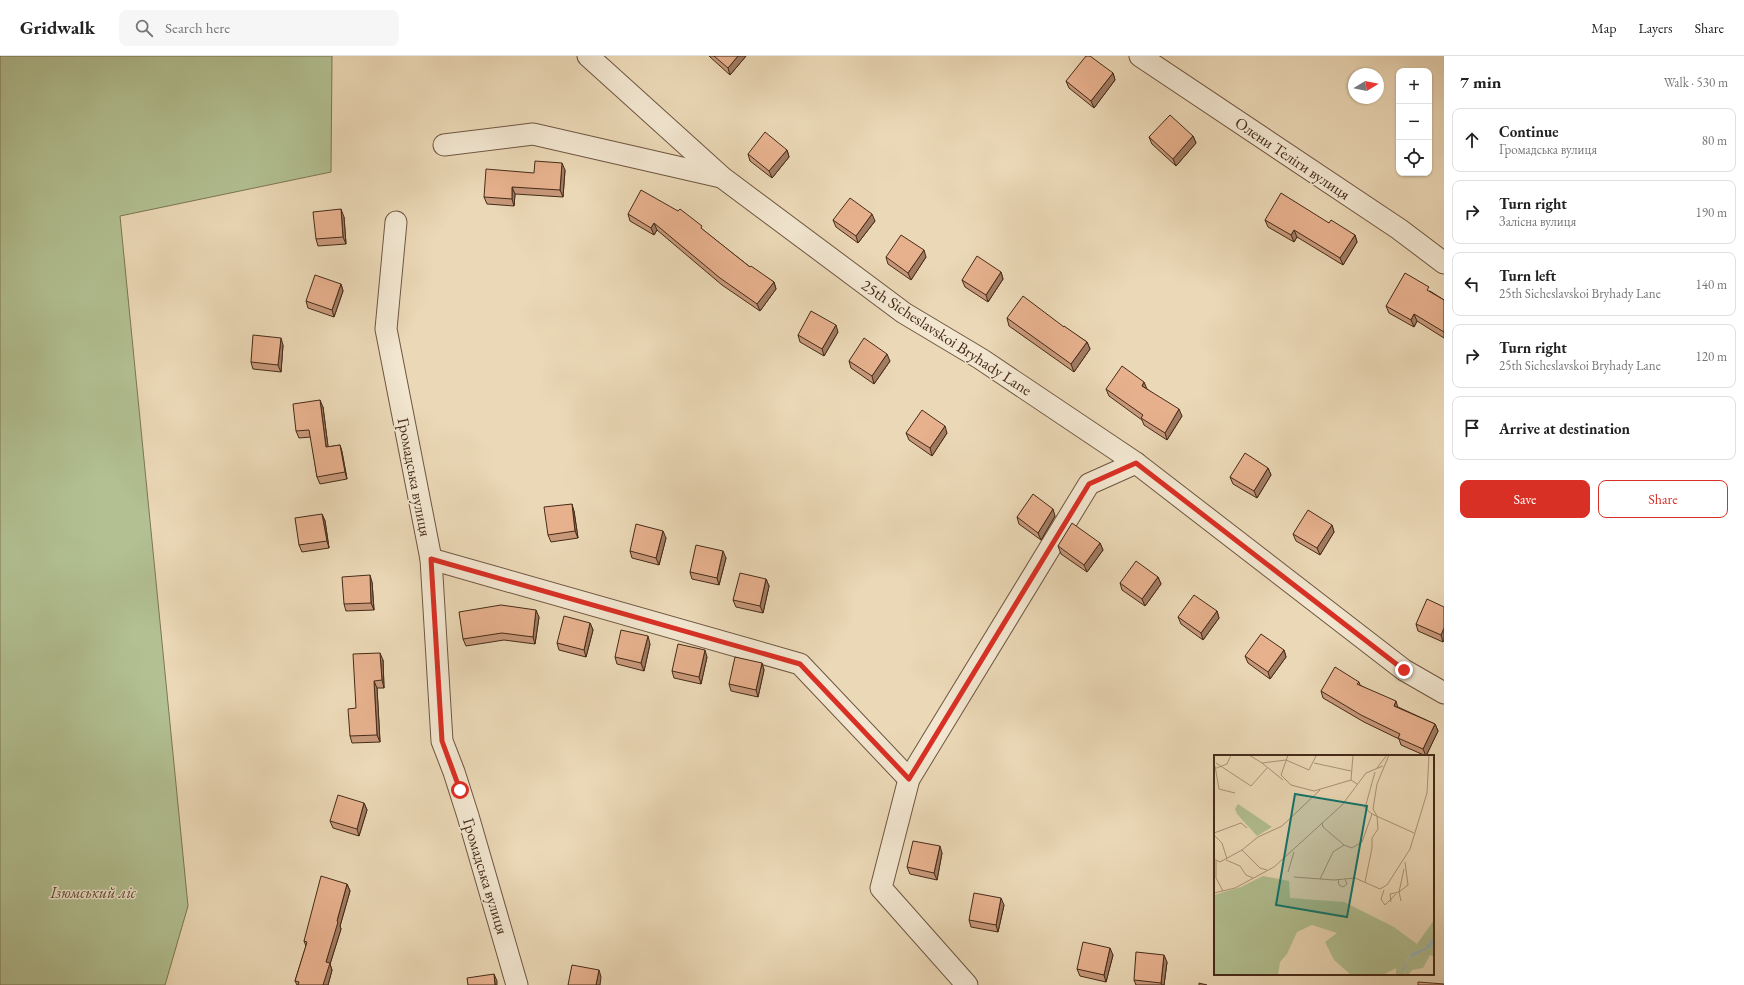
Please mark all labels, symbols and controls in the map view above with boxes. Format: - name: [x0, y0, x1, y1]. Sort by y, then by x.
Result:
- search box: [119, 10, 399, 46]
- text: Gridwalk: [20, 15, 95, 40]
- icon: search: [133, 17, 155, 39]
- text: Search here: [165, 18, 230, 37]
- text: Map: [1591, 19, 1616, 37]
- text: Layers: [1638, 19, 1673, 37]
- text: Share: [1695, 19, 1724, 37]
- north arrow: [1348, 68, 1384, 104]
- map controls: [1396, 68, 1432, 176]
- button: +: [1396, 68, 1432, 104]
- text: 7 min: [1460, 71, 1501, 93]
- text: Walk · 530 m: [1664, 74, 1728, 91]
- button: −: [1396, 104, 1432, 140]
- street label: Олени Теліги вулиця: [1231, 112, 1354, 205]
- text: Continue: [1499, 122, 1559, 141]
- icon: ahead: [1461, 129, 1483, 151]
- text: 80 m: [1702, 132, 1727, 149]
- button: locate: [1396, 140, 1432, 176]
- text: Громадська вулиця: [1499, 141, 1597, 158]
- text: Turn right: [1499, 194, 1567, 213]
- icon: right: [1461, 201, 1483, 223]
- text: 190 m: [1696, 204, 1727, 221]
- text: Залісна вулиця: [1499, 213, 1576, 230]
- text: Turn left: [1499, 266, 1556, 285]
- icon: left: [1461, 273, 1483, 295]
- street label: 25th Sicheslavskoi Bryhady Lane: [858, 274, 1036, 400]
- text: 140 m: [1696, 276, 1727, 293]
- text: 25th Sicheslavskoi Bryhady Lane: [1499, 285, 1661, 302]
- text: Turn right: [1499, 338, 1567, 357]
- icon: right: [1461, 345, 1483, 367]
- text: 120 m: [1696, 348, 1727, 365]
- text: 25th Sicheslavskoi Bryhady Lane: [1499, 357, 1661, 374]
- street label: Громадська вулиця: [393, 416, 436, 538]
- icon: arrive: [1461, 417, 1483, 439]
- text: Arrive at destination: [1499, 419, 1630, 438]
- button: Save: [1460, 480, 1590, 518]
- button: Share: [1598, 480, 1728, 518]
- route end: [1395, 661, 1413, 679]
- inset map: [1214, 755, 1434, 975]
- route start: [451, 781, 469, 799]
- street label: Громадська вулиця: [458, 815, 513, 937]
- park label: Ізюмський ліс: [49, 882, 137, 903]

